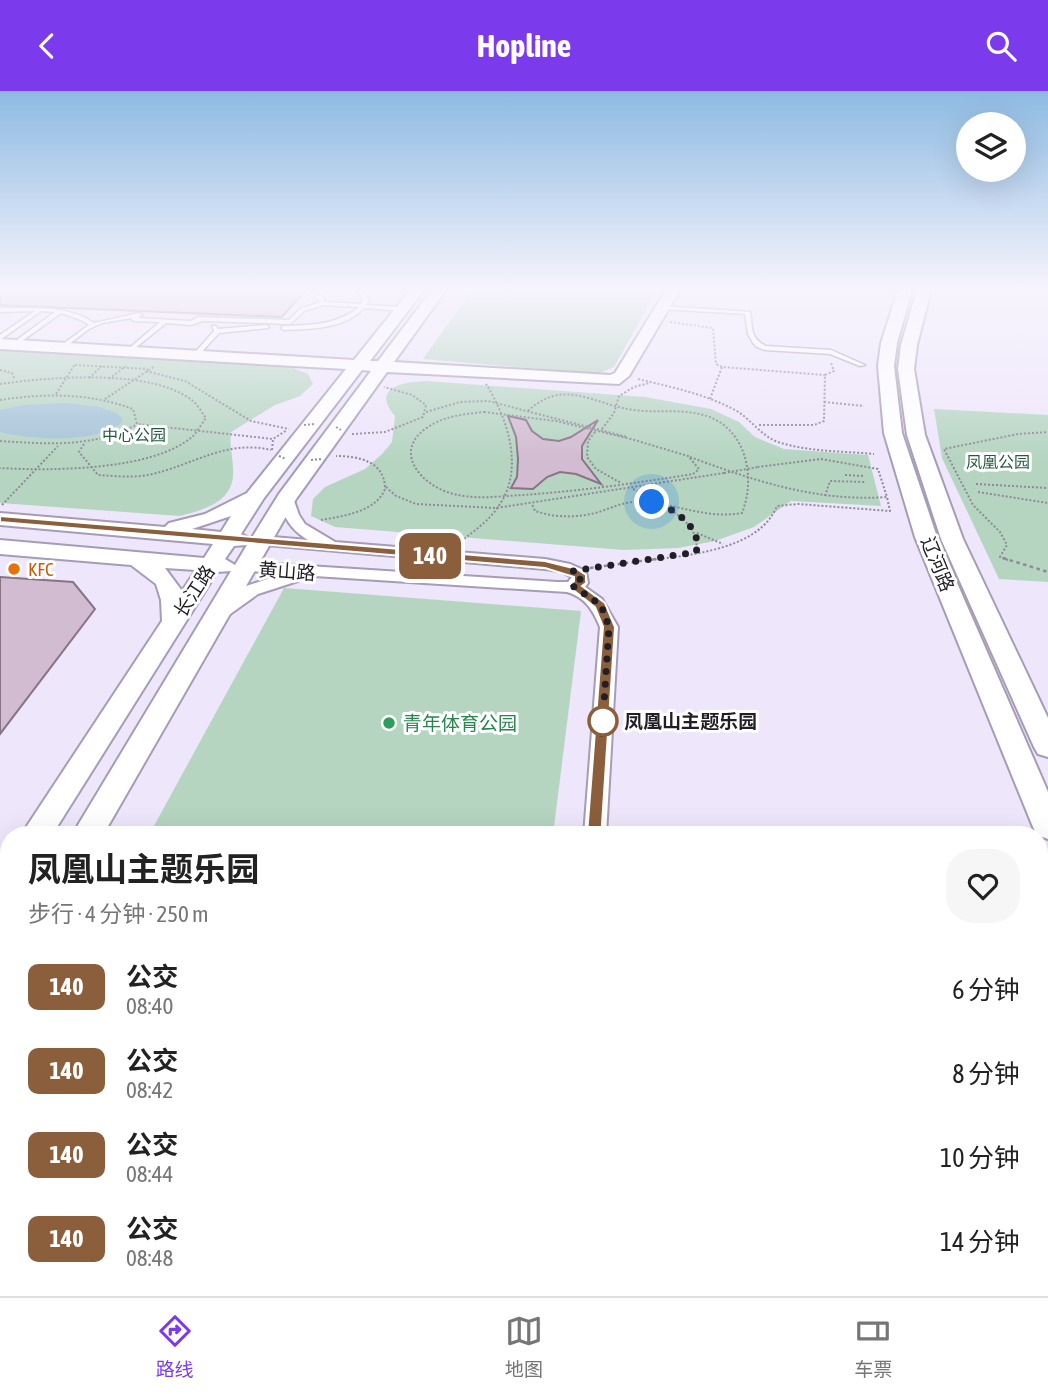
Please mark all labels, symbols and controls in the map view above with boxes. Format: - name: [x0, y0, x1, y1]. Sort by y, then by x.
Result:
- icon: back: [28, 27, 66, 65]
- text: Hopline: [477, 27, 571, 64]
- icon: search: [982, 27, 1020, 65]
- map controls: [956, 112, 1026, 182]
- button: layers: [956, 112, 1026, 182]
- park label: 中心公园: [102, 426, 166, 444]
- park label: 凤凰公园: [966, 453, 1030, 471]
- your location: [634, 484, 669, 519]
- line badge: 140: [390, 533, 470, 579]
- street label: 辽河路: [917, 533, 959, 595]
- text: 140: [413, 542, 447, 569]
- place label: KFC: [28, 558, 54, 580]
- street label: 黄山路: [258, 558, 316, 584]
- marker: KFC: [6, 561, 22, 577]
- street label: 长江路: [169, 561, 219, 621]
- marker: 凤凰山主题乐园: [588, 706, 618, 736]
- place label: 凤凰山主题乐园: [624, 710, 757, 732]
- place label: 青年体育公园: [403, 712, 517, 734]
- marker: 青年体育公园: [381, 715, 397, 731]
- button: heart: [946, 849, 1020, 923]
- text: 凤凰山主题乐园: [28, 850, 259, 888]
- text: 步行 · 4 分钟 · 250 m: [28, 901, 209, 927]
- text: 公交: [126, 962, 178, 992]
- text: 140: [50, 973, 83, 1000]
- text: 6 分钟: [952, 975, 1020, 1005]
- text: 08:40: [126, 993, 173, 1019]
- text: 公交: [126, 1046, 178, 1076]
- text: 140: [50, 1057, 83, 1084]
- text: 8 分钟: [952, 1059, 1020, 1089]
- text: 08:42: [126, 1077, 173, 1103]
- text: 公交: [126, 1130, 178, 1160]
- text: 140: [50, 1141, 83, 1168]
- text: 10 分钟: [940, 1143, 1020, 1173]
- text: 08:44: [126, 1161, 173, 1187]
- text: 公交: [126, 1214, 178, 1244]
- text: 140: [50, 1225, 83, 1252]
- text: 14 分钟: [940, 1227, 1020, 1257]
- text: 08:48: [126, 1245, 173, 1271]
- tab: 路线: [156, 1312, 194, 1381]
- tab: 地图: [505, 1312, 543, 1381]
- tab: 车票: [854, 1312, 892, 1381]

